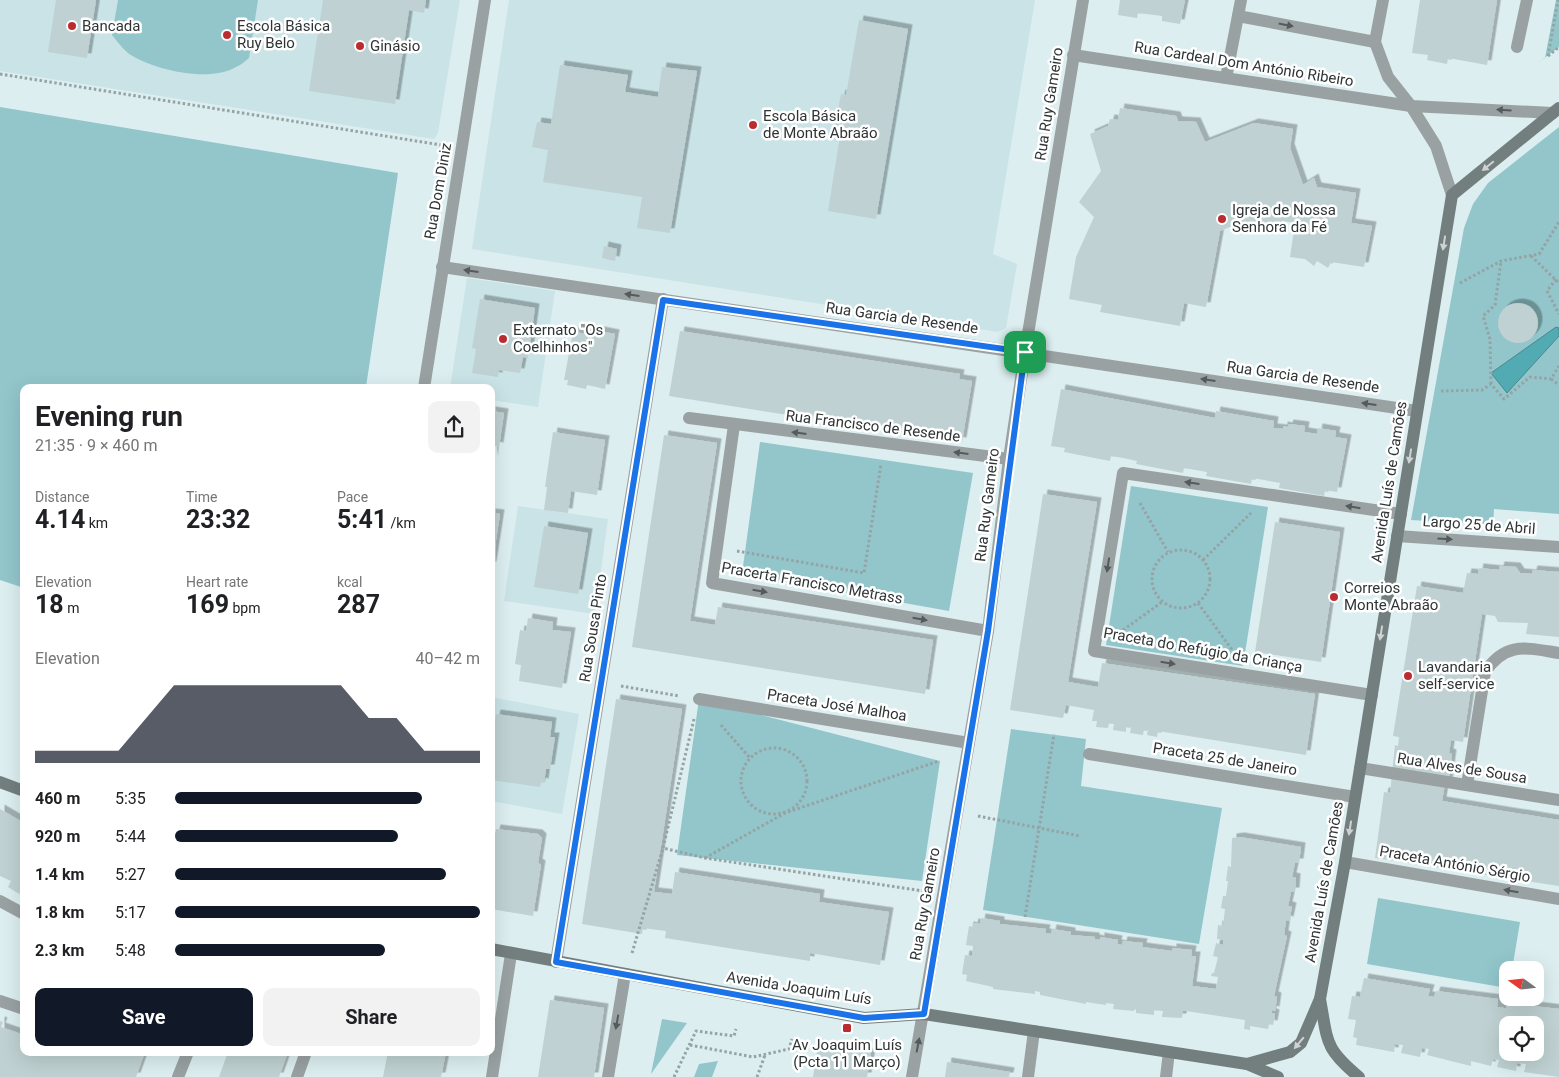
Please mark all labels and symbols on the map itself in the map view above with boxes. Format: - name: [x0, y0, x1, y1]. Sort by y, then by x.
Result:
- place label: Bancada: [82, 17, 140, 35]
- place label: Escola Básica Ruy Belo: [237, 17, 330, 52]
- marker: Bancada: [66, 20, 78, 32]
- one-way arrow: [1278, 21, 1294, 29]
- marker: Escola Básica Ruy Belo: [221, 29, 233, 41]
- place label: Ginásio: [370, 37, 420, 55]
- street label: Rua Cardeal Dom António Ribeiro: [1133, 38, 1355, 90]
- marker: Ginásio: [354, 40, 366, 52]
- street label: Rua Ruy Gameiro: [1031, 46, 1067, 162]
- one-way arrow: [1496, 106, 1512, 114]
- place label: Escola Básica de Monte Abraão: [763, 107, 878, 142]
- marker: Escola Básica de Monte Abraão: [747, 119, 759, 131]
- street label: Rua Dom Diniz: [421, 141, 455, 241]
- one-way arrow: [1482, 160, 1495, 171]
- place label: Igreja de Nossa Senhora da Fé: [1232, 201, 1336, 236]
- marker: Igreja de Nossa Senhora da Fé: [1216, 213, 1228, 225]
- one-way arrow: [1440, 236, 1448, 252]
- one-way arrow: [463, 267, 479, 275]
- one-way arrow: [624, 291, 640, 299]
- street label: Rua Garcia de Resende: [825, 298, 979, 338]
- place label: Externato "Os Coelhinhos": [513, 321, 603, 356]
- pin: [1004, 331, 1046, 373]
- marker: Externato "Os Coelhinhos": [497, 333, 509, 345]
- street label: Rua Garcia de Resende: [1226, 357, 1380, 397]
- one-way arrow: [1200, 375, 1216, 383]
- one-way arrow: [1361, 399, 1377, 407]
- street label: Avenida Luís de Camões: [1367, 400, 1411, 564]
- street label: Rua Francisco de Resende: [785, 406, 961, 446]
- one-way arrow: [791, 429, 807, 437]
- street label: Rua Ruy Gameiro: [971, 447, 1003, 563]
- one-way arrow: [1406, 448, 1414, 464]
- one-way arrow: [952, 449, 968, 457]
- one-way arrow: [1184, 478, 1200, 486]
- one-way arrow: [1345, 502, 1361, 510]
- street label: Largo 25 de Abril: [1422, 512, 1536, 538]
- one-way arrow: [1438, 536, 1454, 544]
- one-way arrow: [1104, 557, 1112, 573]
- street label: Pracerta Francisco Metrass: [720, 558, 904, 608]
- street label: Rua Sousa Pinto: [576, 573, 610, 683]
- place label: Correios Monte Abraão: [1344, 579, 1438, 614]
- one-way arrow: [752, 588, 768, 596]
- marker: Correios Monte Abraão: [1328, 591, 1340, 603]
- one-way arrow: [912, 615, 928, 623]
- street label: Praceta do Refúgio da Criança: [1102, 624, 1304, 676]
- one-way arrow: [1377, 626, 1385, 642]
- place label: Lavandaria self-service: [1418, 658, 1494, 693]
- one-way arrow: [1161, 659, 1177, 667]
- marker: Lavandaria self-service: [1402, 670, 1414, 682]
- street label: Praceta José Malhoa: [766, 685, 908, 725]
- street label: Praceta 25 de Janeiro: [1152, 739, 1298, 779]
- street label: Rua Alves de Sousa: [1396, 749, 1528, 787]
- street label: Avenida Luís de Camões: [1301, 800, 1347, 964]
- one-way arrow: [1346, 821, 1354, 837]
- street label: Praceta António Sérgio: [1378, 842, 1532, 886]
- street label: Rua Ruy Gameiro: [906, 846, 944, 962]
- one-way arrow: [1503, 886, 1519, 894]
- north arrow: [1499, 961, 1544, 1006]
- street label: Avenida Joaquim Luís: [725, 968, 873, 1008]
- one-way arrow: [613, 1015, 621, 1031]
- marker: Av Joaquim Luís (Pcta 11 Março): [841, 1022, 853, 1034]
- place label: Av Joaquim Luís (Pcta 11 Março): [792, 1036, 902, 1071]
- one-way arrow: [1293, 1036, 1304, 1049]
- one-way arrow: [914, 1037, 922, 1053]

